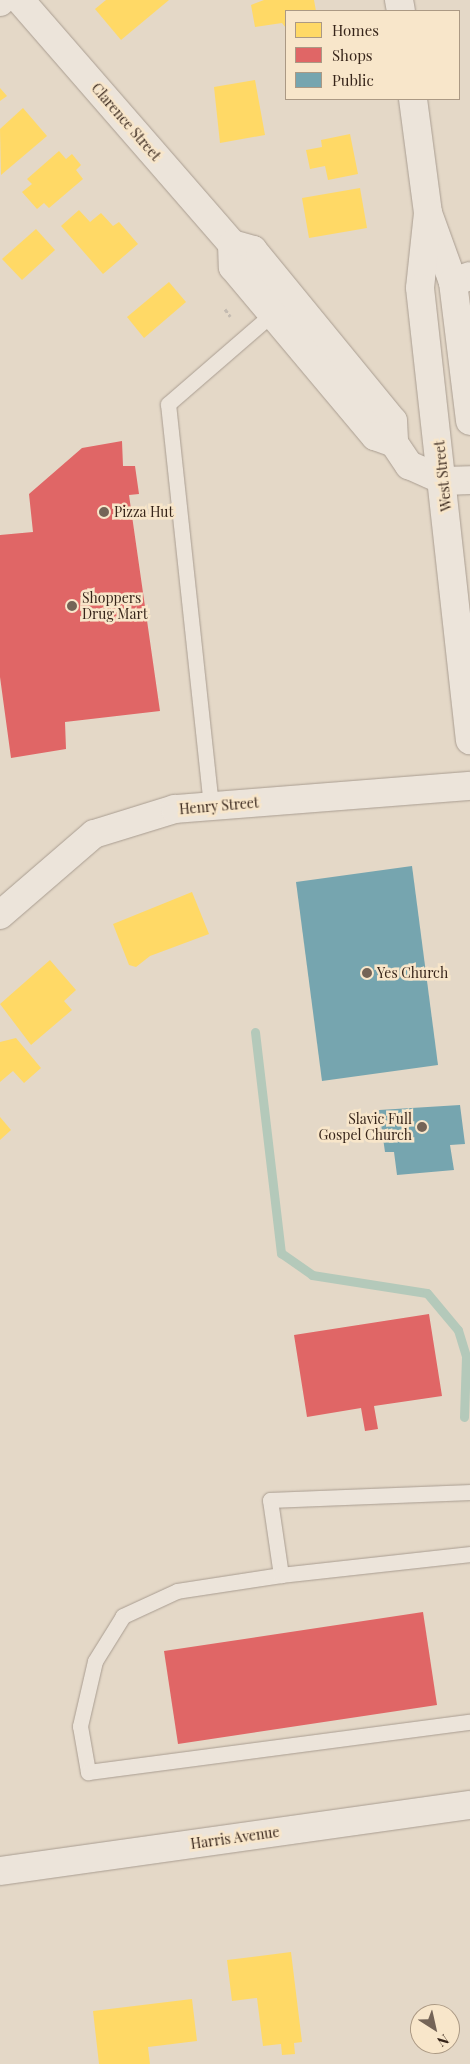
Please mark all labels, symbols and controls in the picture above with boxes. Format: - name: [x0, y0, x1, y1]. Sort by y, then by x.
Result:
- legend: [285, 10, 460, 100]
- text: Homes: [332, 20, 379, 40]
- text: Shops: [332, 45, 373, 65]
- text: Public: [332, 70, 374, 90]
- street label: Clarence Street: [88, 80, 164, 164]
- street label: West Street: [431, 440, 455, 512]
- place label: Pizza Hut: [114, 504, 174, 520]
- marker: Pizza Hut: [98, 506, 110, 518]
- place label: Shoppers Drug Mart: [82, 590, 148, 622]
- marker: Shoppers Drug Mart: [66, 600, 78, 612]
- street label: Henry Street: [178, 794, 260, 818]
- place label: Yes Church: [377, 965, 448, 981]
- marker: Yes Church: [361, 967, 373, 979]
- place label: Slavic Full Gospel Church: [319, 1111, 412, 1144]
- marker: Slavic Full Gospel Church: [416, 1121, 428, 1133]
- street label: Harris Avenue: [189, 1823, 281, 1853]
- north arrow: [410, 2004, 460, 2054]
- text: N: [434, 2030, 453, 2052]

